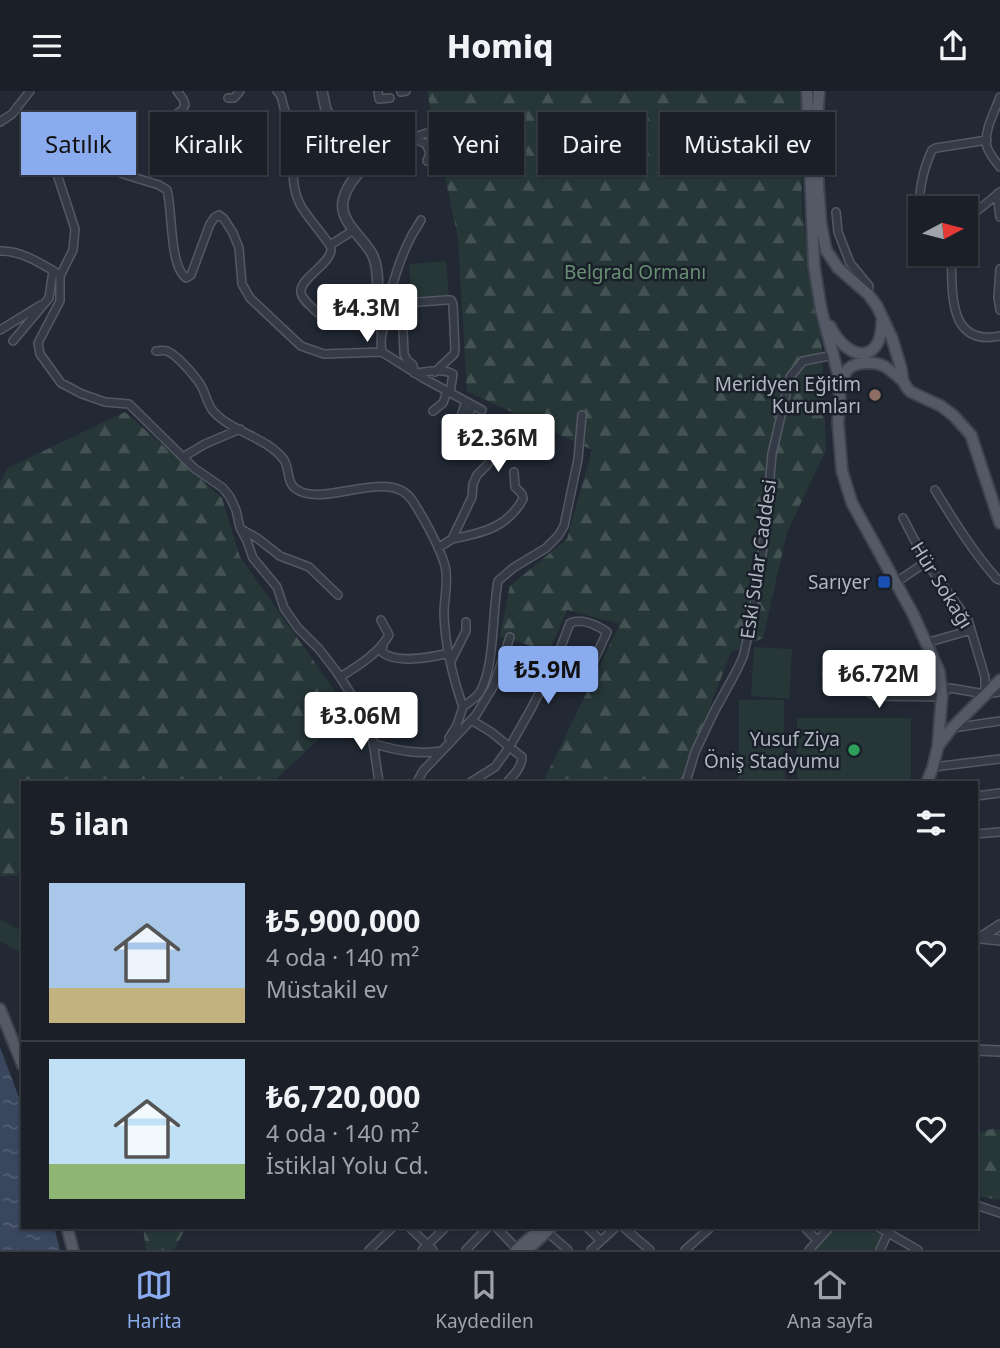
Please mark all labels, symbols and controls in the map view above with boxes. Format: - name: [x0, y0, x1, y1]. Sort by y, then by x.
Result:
- text: Homiq: [447, 24, 553, 67]
- icon: menu: [28, 27, 66, 65]
- icon: share: [934, 27, 972, 65]
- chip: Satılık: [21, 112, 136, 175]
- chip: Kiralık: [150, 112, 267, 175]
- chip: Filtreler: [281, 112, 415, 175]
- chip: Yeni: [429, 112, 524, 175]
- chip: Daire: [538, 112, 646, 175]
- chip: Müstakil ev: [660, 112, 835, 175]
- north arrow: [908, 196, 978, 266]
- map controls: [908, 196, 978, 266]
- park label: Belgrad Ormanı: [564, 259, 706, 285]
- pin: ₺4.3M: [318, 285, 416, 344]
- text: ₺4.3M: [333, 291, 401, 323]
- place label: Meridyen Eğitim Kurumları: [715, 371, 861, 419]
- marker: Meridyen Eğitim Kurumları: [867, 387, 883, 403]
- pin: ₺2.36M: [441, 415, 555, 474]
- text: ₺2.36M: [458, 421, 538, 453]
- street label: Eski Sular Caddesi: [734, 478, 782, 640]
- street label: Hür Sokağı: [905, 537, 979, 633]
- place label: Sarıyer: [808, 569, 870, 595]
- marker: Sarıyer: [876, 574, 892, 590]
- pin: ₺5.9M: [499, 647, 597, 706]
- pin: ₺6.72M: [822, 651, 936, 710]
- text: ₺5.9M: [514, 653, 582, 685]
- text: ₺6.72M: [839, 657, 919, 689]
- pin: ₺3.06M: [304, 693, 418, 752]
- text: ₺3.06M: [321, 699, 401, 731]
- place label: Yusuf Ziya Öniş Stadyumu: [704, 726, 840, 774]
- marker: Yusuf Ziya Öniş Stadyumu: [846, 742, 862, 758]
- text: 5 ilan: [49, 803, 129, 844]
- icon: filters: [912, 804, 950, 842]
- text: ₺5,900,000: [266, 900, 420, 941]
- icon: home: [105, 911, 189, 995]
- icon: heart: [912, 934, 950, 972]
- text: 4 oda · 140 m²: [266, 941, 419, 973]
- text: Müstakil ev: [266, 973, 388, 1005]
- text: ₺6,720,000: [266, 1076, 420, 1117]
- icon: home: [105, 1087, 189, 1171]
- icon: heart: [912, 1110, 950, 1148]
- text: 4 oda · 140 m²: [266, 1117, 419, 1149]
- text: İstiklal Yolu Cd.: [266, 1149, 429, 1181]
- tab: Harita: [127, 1266, 182, 1334]
- tab: Kaydedilen: [435, 1266, 534, 1334]
- tab: Ana sayfa: [787, 1266, 873, 1334]

